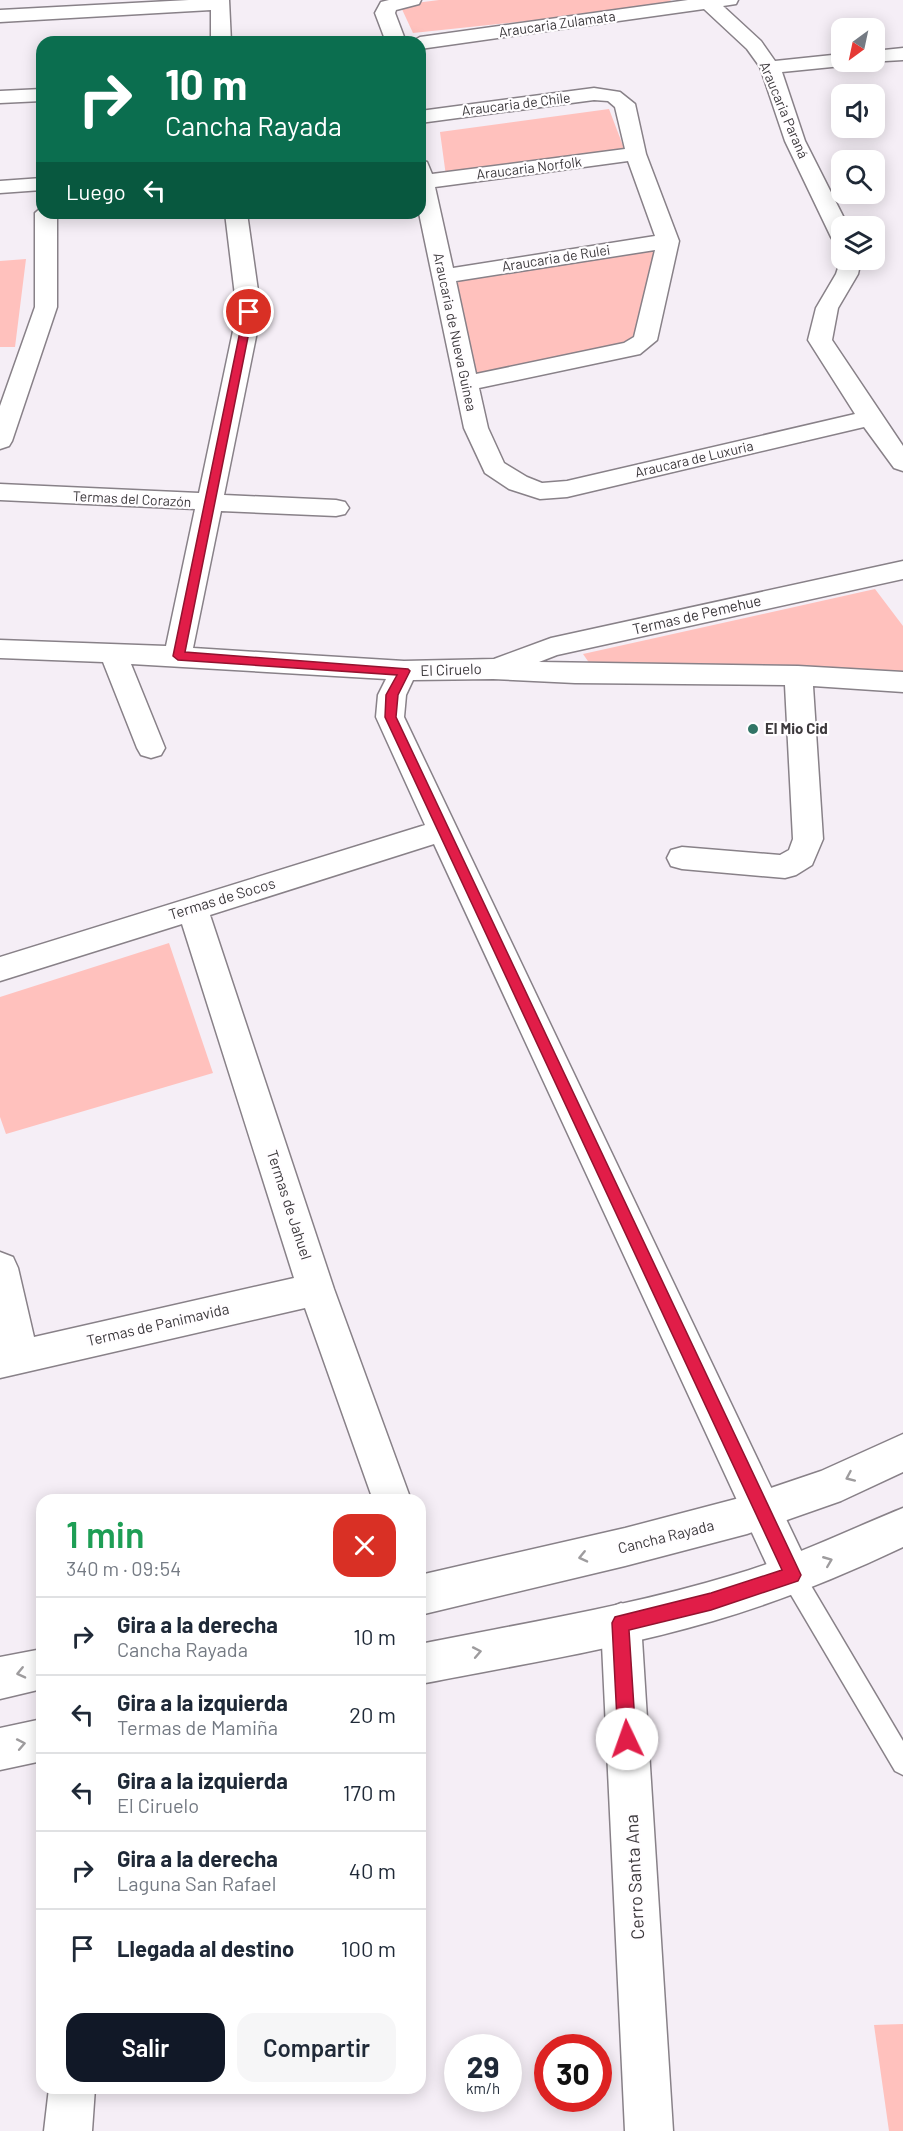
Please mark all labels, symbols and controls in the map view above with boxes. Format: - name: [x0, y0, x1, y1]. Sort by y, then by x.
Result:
- street label: Araucaria Zulamata: [497, 7, 616, 40]
- north arrow: [831, 18, 885, 72]
- map controls: [831, 18, 885, 270]
- text: 10 m: [165, 58, 247, 108]
- street label: Araucaria Paraná: [756, 59, 813, 161]
- icon: right: [66, 60, 144, 138]
- button: sound: [831, 84, 885, 138]
- street label: Araucaria de Chile: [461, 88, 571, 119]
- text: Cancha Rayada: [165, 109, 342, 141]
- button: search: [831, 150, 885, 204]
- street label: Araucaria Norfolk: [475, 153, 583, 182]
- icon: left: [138, 174, 171, 207]
- text: Luego: [66, 178, 126, 204]
- button: layers: [831, 216, 885, 270]
- street label: Araucaria de Rulei: [501, 241, 611, 274]
- street label: Araucaria de Nueva Guinea: [430, 251, 481, 413]
- pin: [223, 286, 274, 337]
- icon: arrive: [232, 295, 265, 328]
- street label: Araucara de Luxuria: [633, 437, 755, 480]
- street label: Termas del Corazón: [72, 487, 192, 510]
- street label: Termas de Pemehue: [631, 590, 763, 638]
- street label: El Ciruelo: [420, 659, 482, 679]
- place label: El Mio Cid: [765, 719, 828, 737]
- marker: El Mio Cid: [746, 722, 760, 736]
- street label: Termas de Socos: [166, 873, 277, 923]
- street label: Termas de Jahuel: [264, 1148, 316, 1262]
- street label: Termas de Panimavida: [85, 1299, 231, 1349]
- one-way arrow: [845, 1470, 856, 1482]
- text: 1 min: [66, 1512, 145, 1555]
- button: close: [333, 1514, 396, 1577]
- street label: Cancha Rayada: [616, 1515, 716, 1557]
- one-way arrow: [578, 1550, 588, 1563]
- text: 340 m · 09:54: [66, 1556, 181, 1580]
- one-way arrow: [822, 1556, 833, 1568]
- text: Gira a la derecha: [117, 1611, 278, 1637]
- icon: right: [66, 1620, 99, 1653]
- text: 10 m: [353, 1623, 396, 1649]
- text: Cancha Rayada: [117, 1637, 248, 1661]
- one-way arrow: [472, 1646, 482, 1659]
- one-way arrow: [16, 1666, 26, 1679]
- text: Gira a la izquierda: [117, 1689, 288, 1715]
- icon: left: [66, 1698, 99, 1731]
- text: 20 m: [349, 1701, 396, 1727]
- position arrow: [595, 1707, 659, 1771]
- text: Termas de Mamiña: [117, 1715, 278, 1739]
- one-way arrow: [16, 1739, 26, 1752]
- text: Gira a la izquierda: [117, 1767, 288, 1793]
- icon: left: [66, 1776, 99, 1809]
- text: 170 m: [343, 1779, 396, 1805]
- text: El Ciruelo: [117, 1793, 199, 1817]
- street label: Cerro Santa Ana: [620, 1814, 648, 1940]
- text: Gira a la derecha: [117, 1845, 278, 1871]
- icon: right: [66, 1854, 99, 1887]
- text: 40 m: [349, 1857, 396, 1883]
- text: Laguna San Rafael: [117, 1871, 276, 1895]
- icon: arrive: [66, 1932, 99, 1965]
- text: Llegada al destino: [117, 1935, 294, 1961]
- text: 100 m: [341, 1935, 396, 1961]
- button: Salir: [66, 2013, 225, 2082]
- button: Compartir: [237, 2013, 396, 2082]
- speed limit sign: 30: [534, 2034, 612, 2112]
- text: 29: [467, 2048, 499, 2084]
- text: km/h: [466, 2079, 500, 2097]

